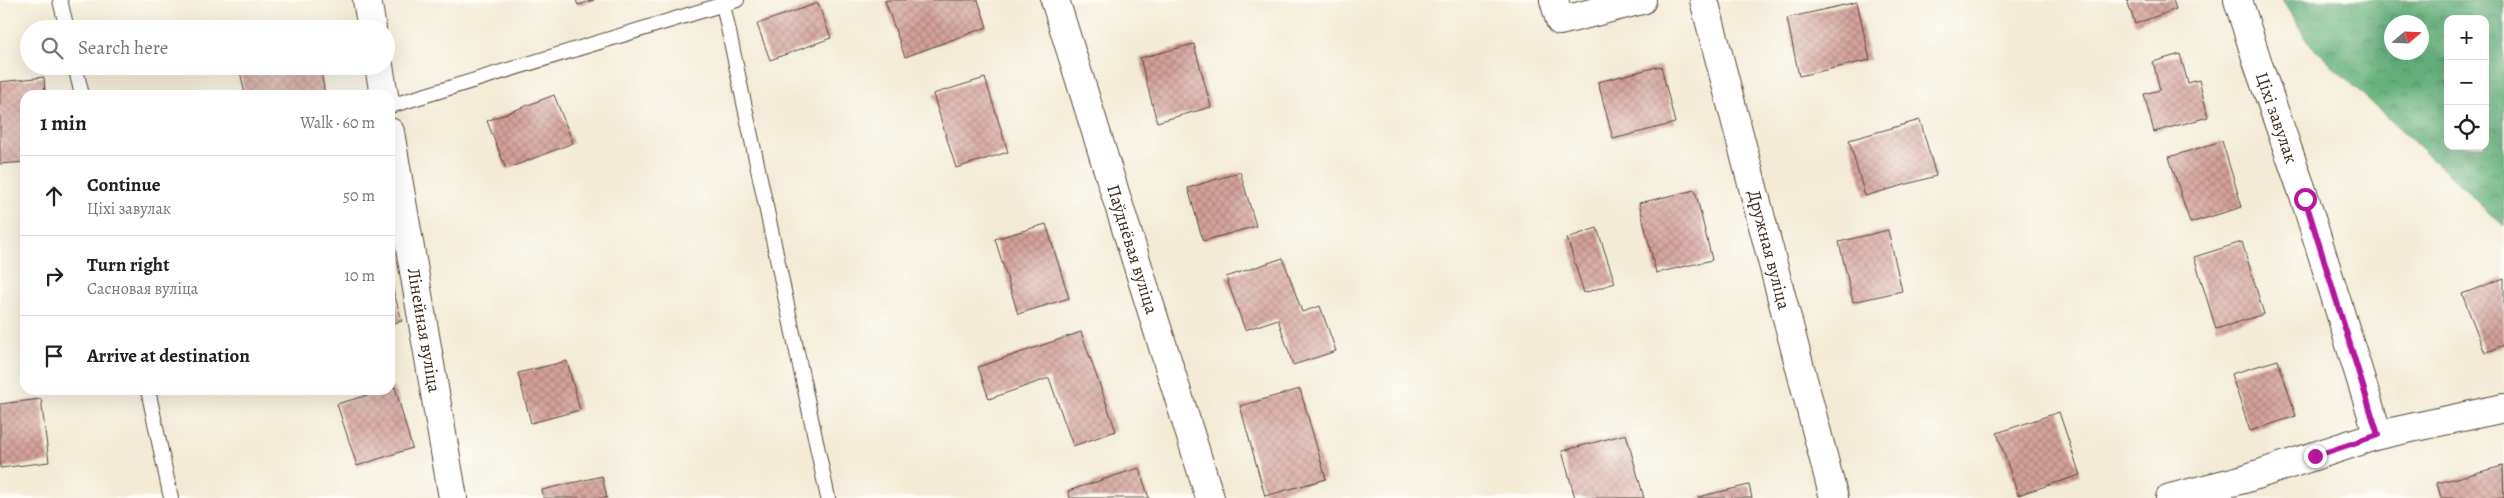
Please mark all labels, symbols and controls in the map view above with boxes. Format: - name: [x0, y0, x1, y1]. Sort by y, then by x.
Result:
- north arrow: [2384, 15, 2429, 60]
- map controls: [2444, 15, 2489, 150]
- button: +: [2444, 15, 2489, 60]
- search box: [20, 20, 395, 75]
- icon: search: [38, 34, 66, 62]
- text: Search here: [78, 35, 168, 61]
- button: −: [2444, 60, 2489, 105]
- street label: Ціхі завулак: [2250, 69, 2304, 166]
- button: locate: [2444, 105, 2489, 150]
- text: 1 min: [40, 109, 87, 137]
- text: Walk · 60 m: [300, 112, 375, 134]
- text: Continue: [87, 172, 161, 198]
- icon: ahead: [40, 182, 68, 210]
- street label: Паўднёвая вуліца: [1101, 182, 1164, 318]
- text: 50 m: [343, 185, 375, 207]
- street label: Дружная вуліца: [1742, 187, 1796, 313]
- route start: [2294, 188, 2317, 211]
- text: Ціхі завулак: [87, 198, 171, 220]
- text: Turn right: [87, 252, 169, 278]
- icon: right: [40, 262, 68, 290]
- text: 10 m: [345, 265, 375, 287]
- street label: Лінейная вуліца: [402, 266, 447, 395]
- text: Сасновая вуліца: [87, 278, 198, 300]
- icon: arrive: [40, 342, 68, 370]
- text: Arrive at destination: [87, 343, 250, 369]
- route end: [2304, 445, 2327, 468]

